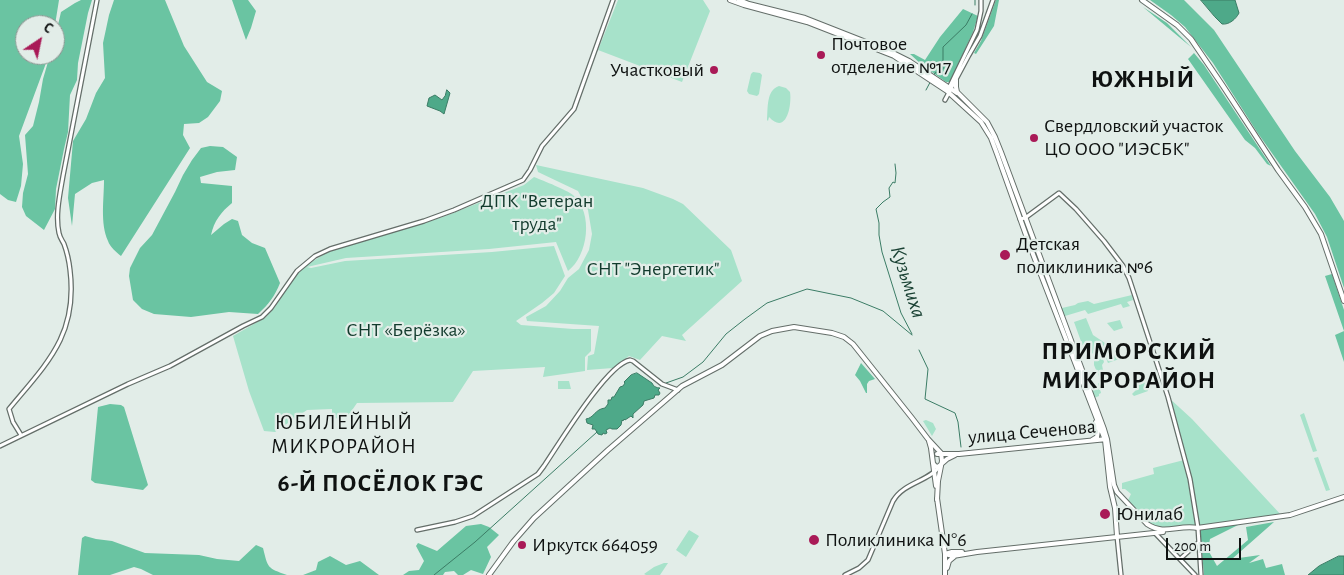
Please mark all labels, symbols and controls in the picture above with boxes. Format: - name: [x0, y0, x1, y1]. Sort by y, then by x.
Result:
- north arrow: [15, 15, 65, 65]
- text: С: [41, 20, 55, 36]
- place label: Почтовое отделение №17: [831, 32, 951, 79]
- marker: Почтовое отделение №17: [815, 49, 827, 61]
- place label: Участковый: [610, 58, 704, 82]
- marker: Участковый: [708, 64, 720, 76]
- district label: ЮЖНЫЙ: [1090, 64, 1196, 94]
- place label: Свердловский участок ЦО ООО "ИЭСБК": [1044, 114, 1223, 161]
- marker: Свердловский участок ЦО ООО "ИЭСБК": [1028, 132, 1040, 144]
- park label: ДПК "Ветеран труда": [480, 189, 594, 236]
- place label: Детская поликлиника №6: [1016, 232, 1153, 279]
- water label: Кузьмиха: [885, 243, 931, 321]
- marker: Детская поликлиника №6: [998, 248, 1012, 262]
- park label: СНТ "Энергетик": [587, 257, 719, 281]
- park label: СНТ «Берёзка»: [346, 318, 466, 342]
- district label: ПРИМОРСКИЙ МИКРОРАЙОН: [1040, 336, 1218, 395]
- district label: ЮБИЛЕЙНЫЙ МИКРОРАЙОН: [270, 410, 418, 460]
- street label: улица Сеченова: [967, 414, 1097, 450]
- district label: 6-Й ПОСЁЛОК ГЭС: [276, 468, 486, 498]
- place label: Юнилаб: [1116, 502, 1183, 526]
- marker: Юнилаб: [1098, 507, 1112, 521]
- place label: Поликлиника N°6: [825, 528, 967, 552]
- scale bar: [1169, 528, 1244, 560]
- place label: Иркутск 664059: [532, 533, 658, 557]
- marker: Поликлиника N°6: [807, 533, 821, 547]
- marker: Иркутск 664059: [516, 539, 528, 551]
- text: 200 m: [1174, 539, 1211, 554]

